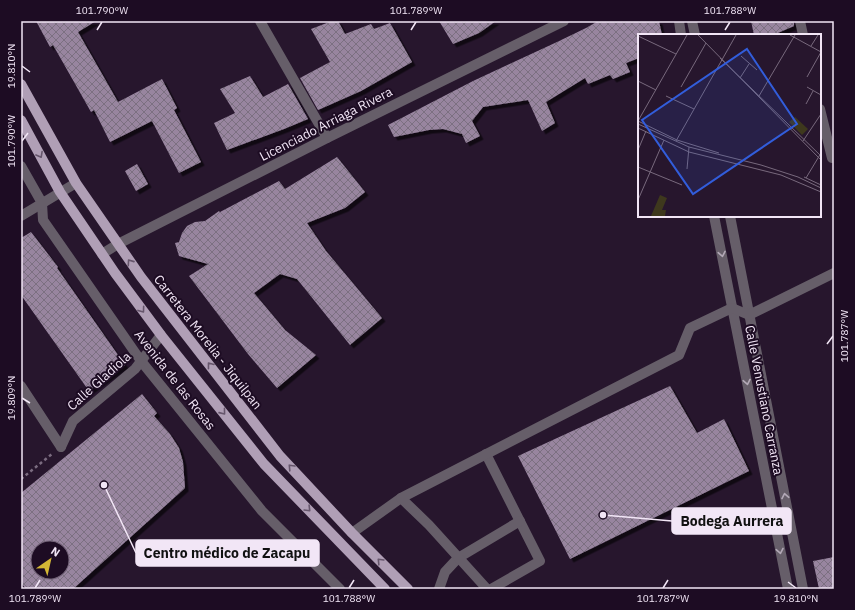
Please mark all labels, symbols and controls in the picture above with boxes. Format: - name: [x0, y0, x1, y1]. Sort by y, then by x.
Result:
- text: 101.790°W: [76, 4, 128, 17]
- text: 101.789°W: [390, 4, 442, 17]
- text: 101.788°W: [704, 4, 756, 17]
- inset map: [638, 34, 821, 217]
- text: 19.810°N: [5, 44, 18, 88]
- street label: Licenciado Arriaga Rivera: [257, 83, 395, 165]
- text: 101.790°W: [5, 115, 18, 167]
- one-way arrow: [35, 151, 42, 158]
- one-way arrow: [717, 251, 726, 257]
- one-way arrow: [128, 260, 135, 267]
- street label: Carretera Morelia - Jiquilpan: [150, 271, 266, 413]
- one-way arrow: [137, 305, 144, 312]
- text: 101.787°W: [838, 310, 851, 362]
- street label: Calle Venustiano Carranza: [741, 324, 787, 476]
- street label: Avenida de las Rosas: [131, 327, 219, 433]
- street label: Calle Gladiola: [63, 348, 135, 414]
- one-way arrow: [207, 363, 214, 370]
- text: 19.809°N: [5, 376, 18, 420]
- one-way arrow: [742, 379, 751, 385]
- one-way arrow: [218, 407, 225, 414]
- one-way arrow: [288, 464, 295, 472]
- one-way arrow: [781, 493, 789, 499]
- one-way arrow: [303, 504, 311, 512]
- callout: Bodega Aurrera: [672, 508, 791, 534]
- text: Bodega Aurrera: [680, 512, 784, 530]
- north arrow: [30, 540, 70, 580]
- callout: Centro médico de Zacapu: [136, 540, 319, 566]
- text: N: [48, 544, 63, 560]
- text: Centro médico de Zacapu: [144, 544, 310, 562]
- one-way arrow: [776, 547, 784, 554]
- one-way arrow: [377, 558, 385, 566]
- text: 101.789°W: [9, 592, 61, 605]
- text: 101.788°W: [323, 592, 375, 605]
- text: 101.787°W: [637, 592, 689, 605]
- text: 19.810°N: [774, 592, 818, 605]

